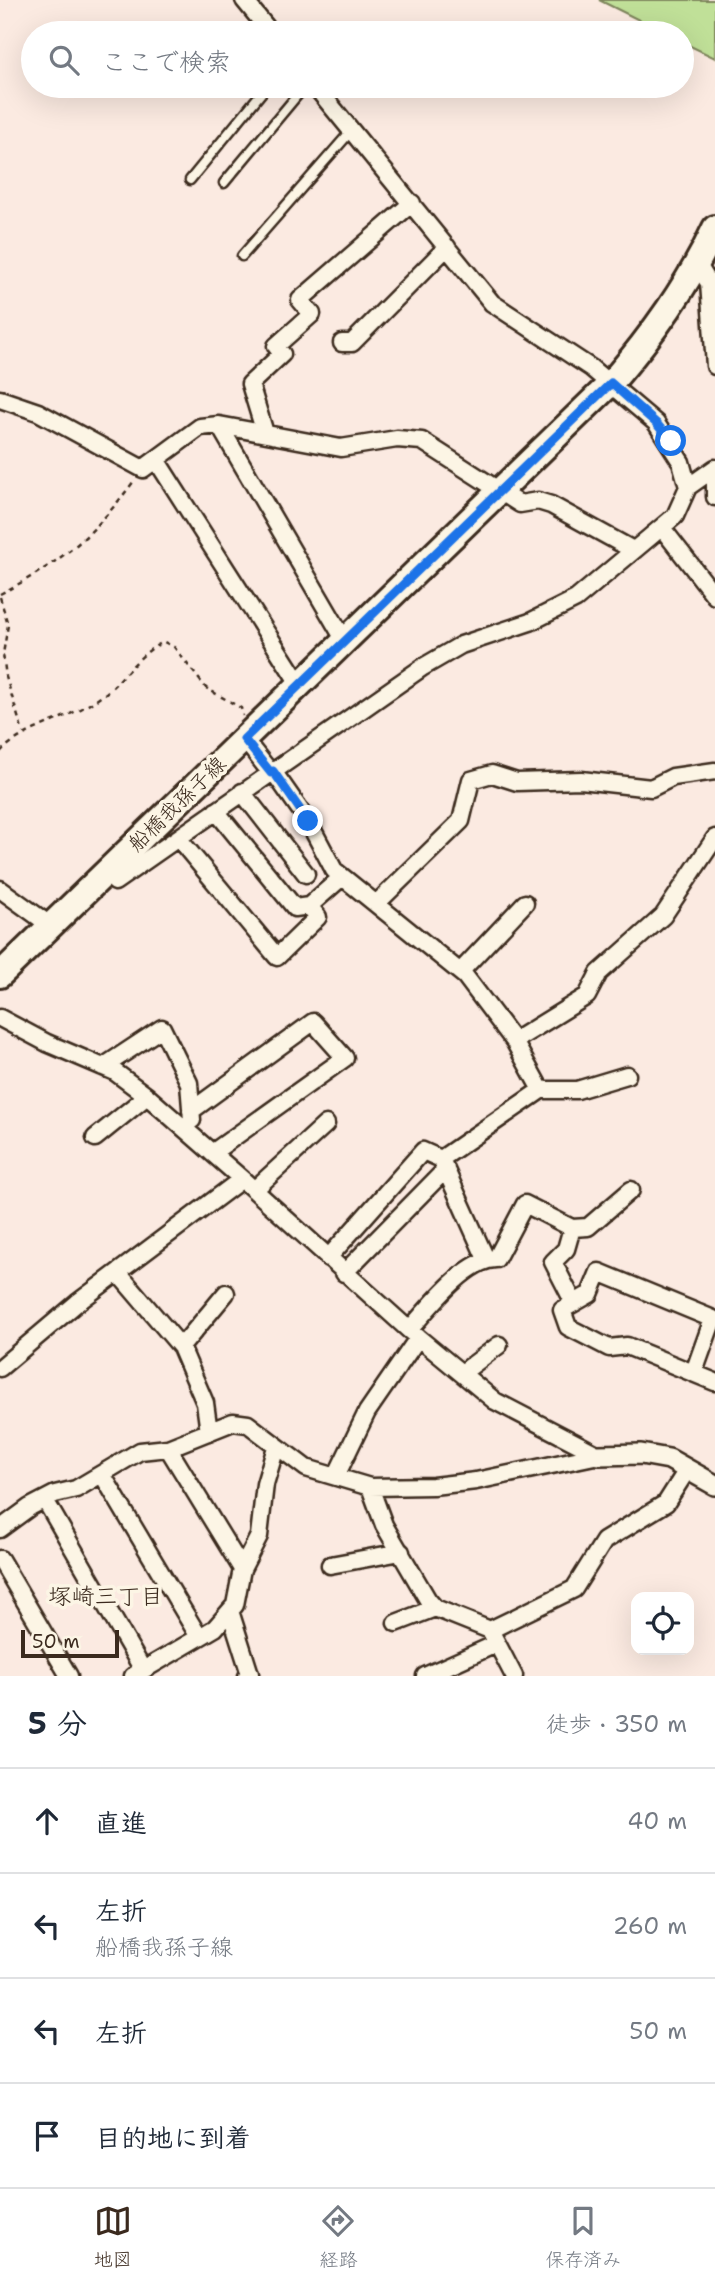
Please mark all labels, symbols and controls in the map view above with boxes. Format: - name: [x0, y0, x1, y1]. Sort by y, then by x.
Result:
- search box: [21, 21, 694, 98]
- icon: search: [45, 41, 83, 79]
- text: ここで検索: [101, 44, 231, 79]
- route start: [655, 425, 686, 456]
- street label: 船橋我孫子線: [122, 750, 232, 858]
- route end: [292, 805, 323, 836]
- district label: 塚崎三丁目: [49, 1581, 164, 1611]
- map controls: [631, 1592, 694, 1655]
- button: locate: [631, 1592, 694, 1655]
- scale bar: [21, 1627, 119, 1659]
- text: 50 m: [32, 1629, 80, 1654]
- text: 5 分: [28, 1703, 87, 1744]
- text: 徒歩 · 350 m: [546, 1709, 687, 1739]
- icon: ahead: [28, 1802, 66, 1840]
- text: 直進: [95, 1805, 147, 1840]
- text: 40 m: [627, 1806, 687, 1836]
- text: 左折: [95, 1893, 147, 1928]
- icon: left: [28, 1907, 66, 1945]
- text: 260 m: [613, 1911, 687, 1941]
- text: 船橋我孫子線: [95, 1932, 233, 1962]
- icon: left: [28, 2012, 66, 2050]
- text: 左折: [95, 2015, 147, 2050]
- text: 50 m: [629, 2016, 687, 2046]
- icon: arrive: [28, 2117, 66, 2155]
- text: 目的地に到着: [95, 2120, 251, 2155]
- tab: 地図: [94, 2202, 132, 2272]
- tab: 経路: [319, 2202, 357, 2272]
- tab: 保存済み: [545, 2202, 621, 2272]

